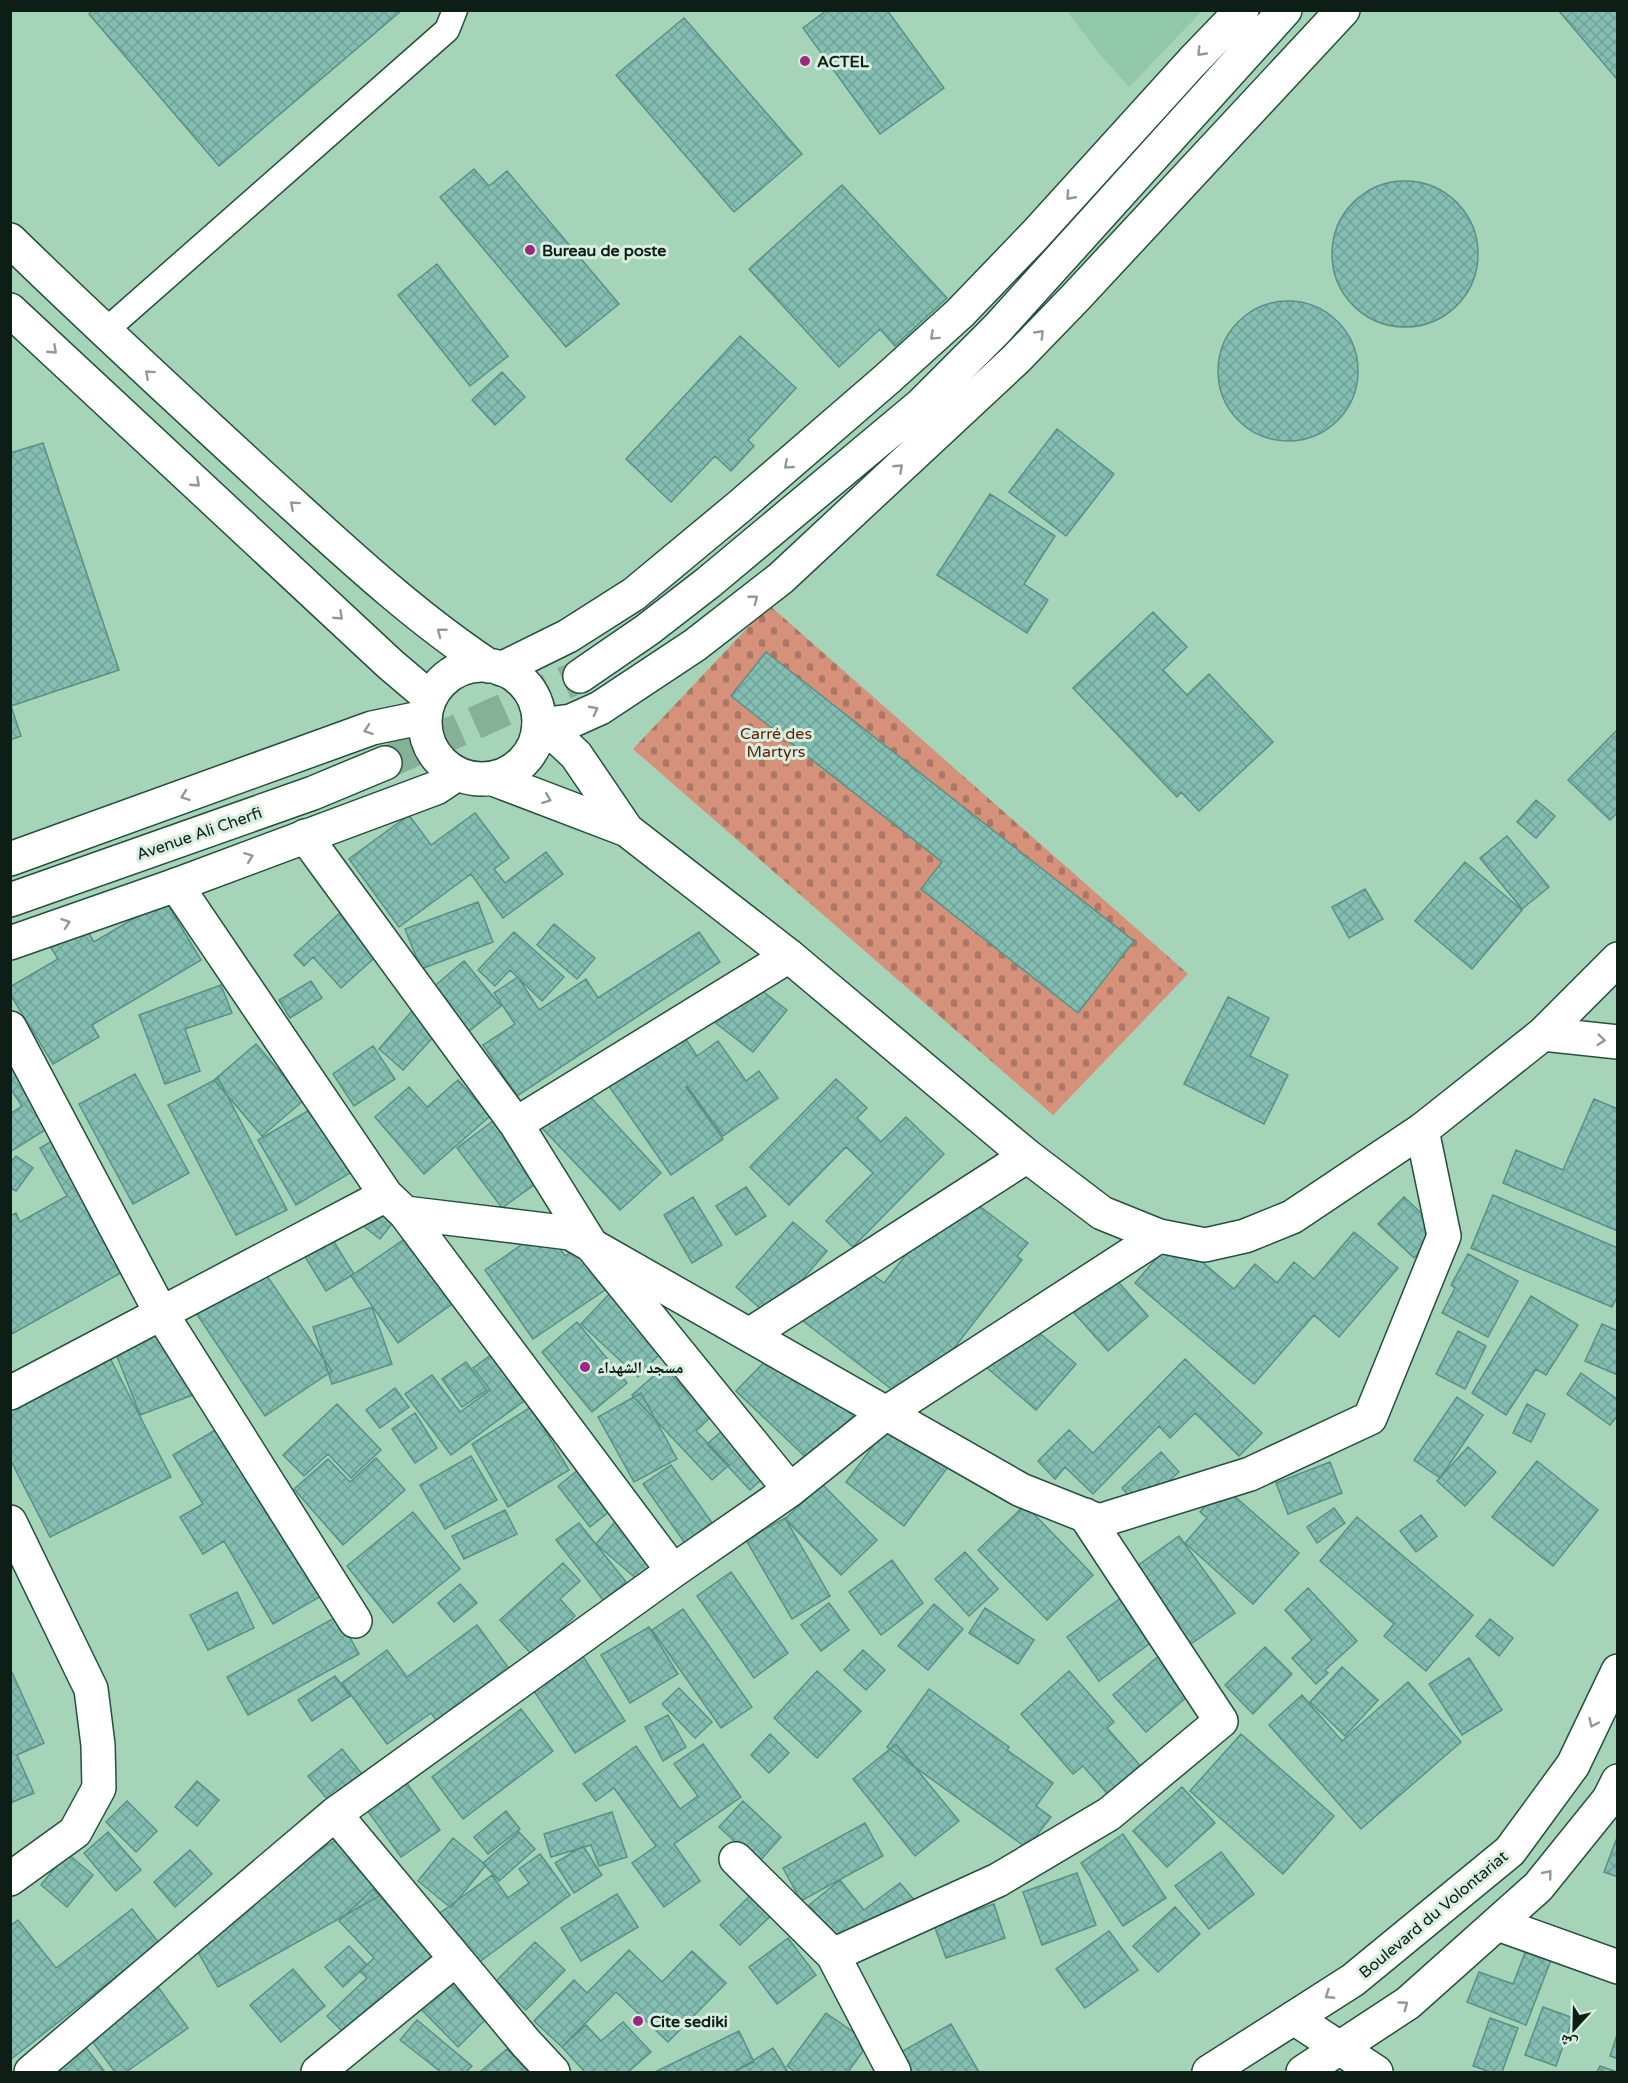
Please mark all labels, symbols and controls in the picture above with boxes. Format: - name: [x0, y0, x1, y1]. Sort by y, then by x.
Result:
- one-way arrow: [1198, 45, 1209, 56]
- place label: ACTEL: [817, 52, 870, 72]
- marker: ACTEL: [798, 54, 812, 68]
- one-way arrow: [1066, 190, 1077, 200]
- place label: Bureau de poste: [542, 241, 666, 261]
- marker: Bureau de poste: [523, 243, 537, 257]
- one-way arrow: [931, 329, 941, 340]
- one-way arrow: [1033, 330, 1044, 341]
- one-way arrow: [47, 343, 57, 354]
- one-way arrow: [146, 370, 157, 381]
- one-way arrow: [784, 458, 795, 469]
- one-way arrow: [892, 465, 903, 476]
- one-way arrow: [189, 476, 200, 487]
- one-way arrow: [290, 501, 300, 512]
- one-way arrow: [747, 595, 758, 606]
- one-way arrow: [332, 609, 343, 620]
- one-way arrow: [437, 629, 448, 640]
- one-way arrow: [588, 706, 599, 718]
- one-way arrow: [363, 723, 374, 735]
- park label: Carré des Martyrs: [740, 724, 812, 762]
- one-way arrow: [180, 789, 191, 802]
- one-way arrow: [542, 792, 552, 805]
- street label: Avenue Ali Cherfi: [134, 803, 265, 865]
- one-way arrow: [243, 852, 254, 865]
- one-way arrow: [60, 918, 71, 931]
- one-way arrow: [1597, 1033, 1606, 1046]
- place label: مسجد الشهداء: [597, 1358, 683, 1378]
- marker: مسجد الشهداء: [578, 1360, 592, 1374]
- one-way arrow: [1588, 1717, 1600, 1728]
- street label: Boulevard du Volontariat: [1355, 1847, 1512, 1983]
- one-way arrow: [1541, 1870, 1552, 1881]
- one-way arrow: [1325, 1988, 1336, 1999]
- north arrow: [1544, 1999, 1604, 2059]
- one-way arrow: [1397, 2001, 1408, 2012]
- place label: Cite sediki: [650, 2012, 728, 2032]
- marker: Cite sediki: [631, 2014, 645, 2028]
- text: ش: [1557, 2030, 1580, 2054]

